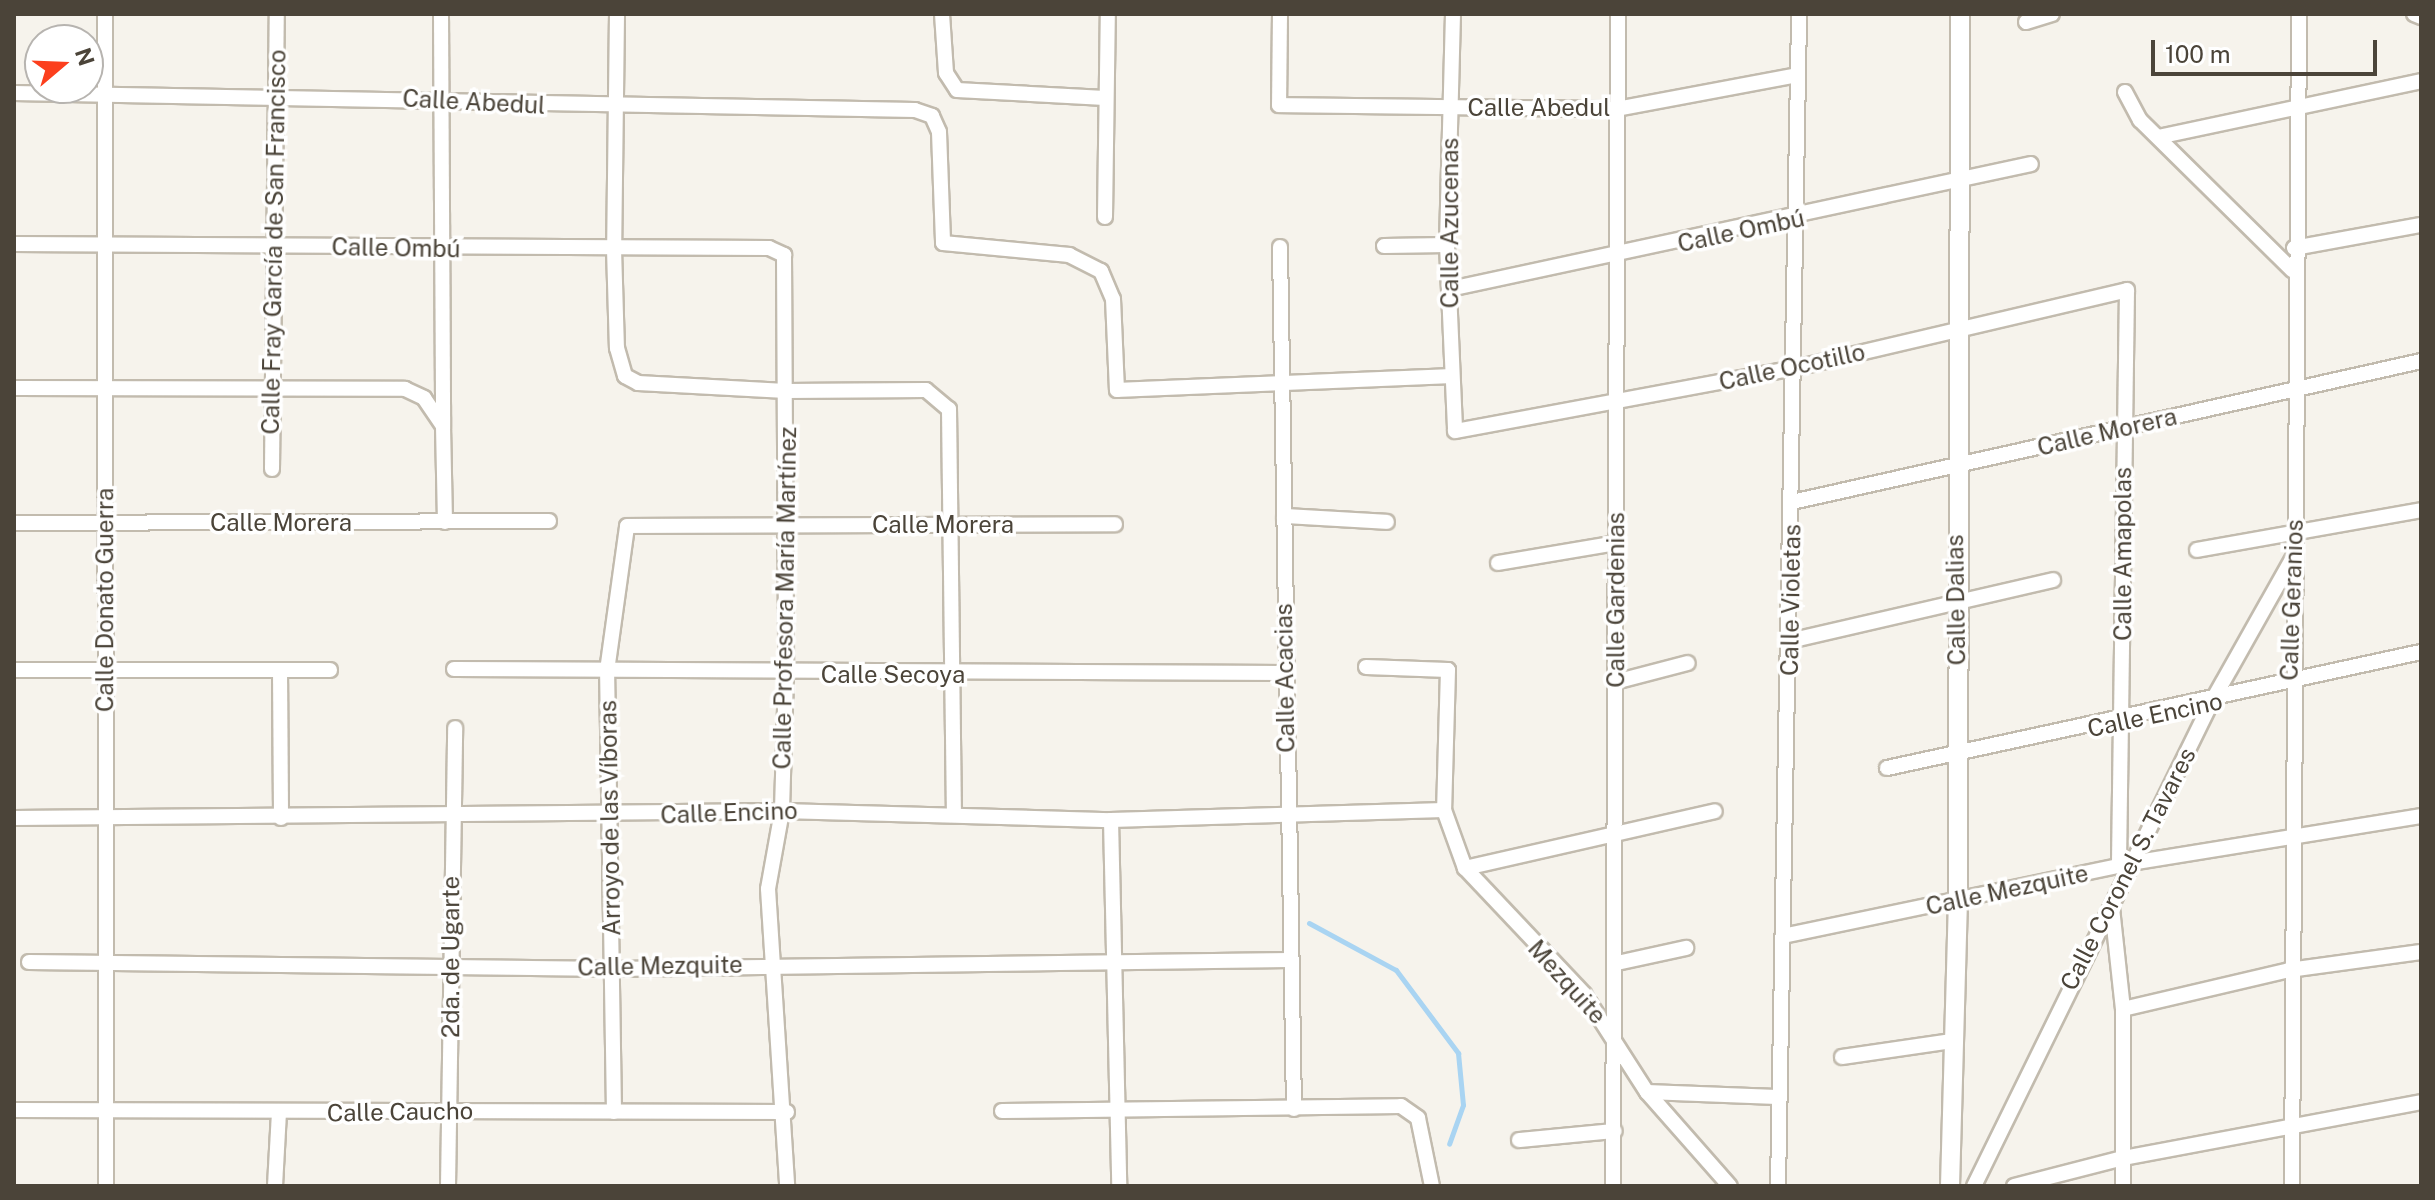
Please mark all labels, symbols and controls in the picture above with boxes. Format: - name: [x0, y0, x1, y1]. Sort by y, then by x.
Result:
- north arrow: [24, 24, 104, 104]
- scale bar: [2155, 24, 2381, 74]
- text: 100 m: [2165, 40, 2231, 68]
- text: N: [70, 44, 100, 69]
- street label: Calle Fray García de San Francisco: [256, 49, 292, 435]
- street label: Calle Abedul: [402, 84, 546, 120]
- street label: Calle Abedul: [1467, 94, 1611, 122]
- street label: Calle Azucenas: [1436, 138, 1464, 308]
- street label: Calle Ombú: [1675, 203, 1807, 259]
- street label: Calle Ombú: [331, 232, 461, 264]
- street label: Calle Ocotillo: [1716, 337, 1868, 397]
- street label: Calle Morera: [2034, 402, 2180, 462]
- street label: Calle Profesora María Martínez: [768, 426, 802, 770]
- street label: Calle Amapolas: [2109, 467, 2137, 641]
- street label: Calle Donato Guerra: [91, 488, 119, 712]
- street label: Calle Morera: [210, 509, 352, 537]
- street label: Calle Morera: [872, 511, 1014, 539]
- street label: Calle Gardenias: [1602, 512, 1630, 688]
- street label: Calle Geranios: [2275, 519, 2309, 681]
- street label: Calle Violetas: [1775, 523, 1807, 677]
- street label: Calle Dalias: [1940, 534, 1972, 666]
- street label: Calle Acacias: [1269, 603, 1301, 753]
- street label: Calle Secoya: [821, 661, 965, 689]
- street label: Calle Encino: [2085, 687, 2225, 743]
- street label: Arroyo de las Víboras: [594, 699, 626, 937]
- street label: Calle Coronel S. Tavares: [2054, 743, 2202, 995]
- street label: Calle Encino: [660, 796, 798, 830]
- street label: Calle Mezquite: [1923, 859, 2091, 921]
- street label: 2da. de Ugarte: [437, 876, 465, 1038]
- street label: Mezquite: [1522, 934, 1612, 1030]
- street label: Calle Mezquite: [577, 950, 743, 982]
- street label: Calle Caucho: [327, 1096, 473, 1128]

